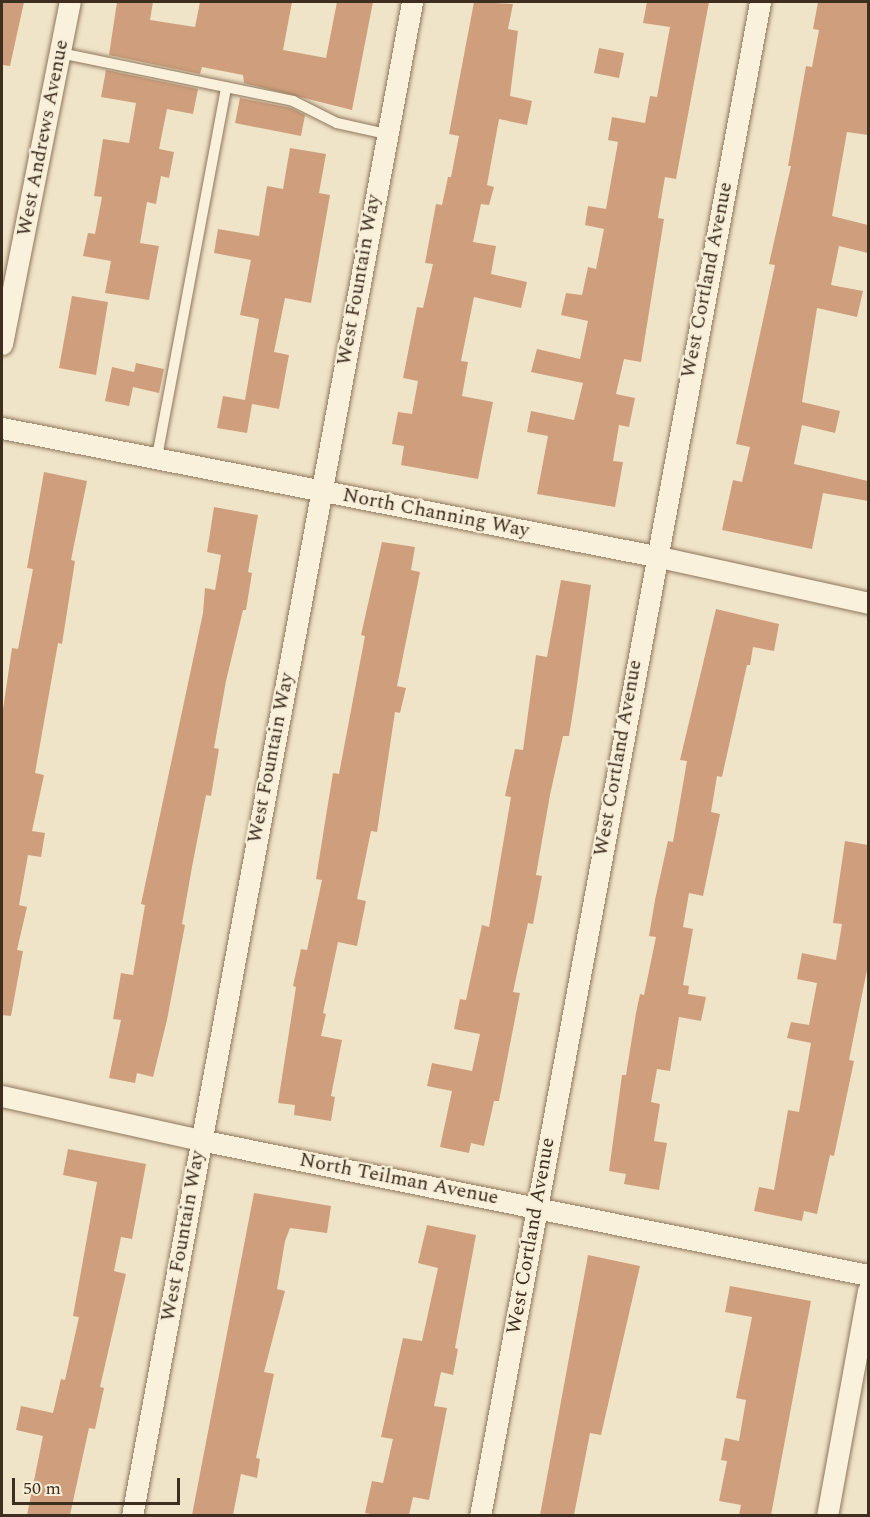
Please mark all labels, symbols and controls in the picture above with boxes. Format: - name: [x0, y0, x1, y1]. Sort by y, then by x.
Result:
- street label: West Andrews Avenue: [12, 38, 74, 238]
- street label: West Cortland Avenue: [676, 180, 738, 380]
- street label: West Fountain Way: [332, 193, 386, 367]
- street label: North Channing Way: [341, 483, 531, 543]
- street label: West Cortland Avenue: [589, 658, 647, 858]
- street label: West Fountain Way: [243, 671, 299, 845]
- street label: West Cortland Avenue: [502, 1136, 560, 1336]
- street label: North Teilman Avenue: [297, 1148, 501, 1210]
- street label: West Fountain Way: [156, 1149, 210, 1323]
- scale bar: [15, 1466, 183, 1504]
- text: 50 m: [23, 1475, 61, 1502]

